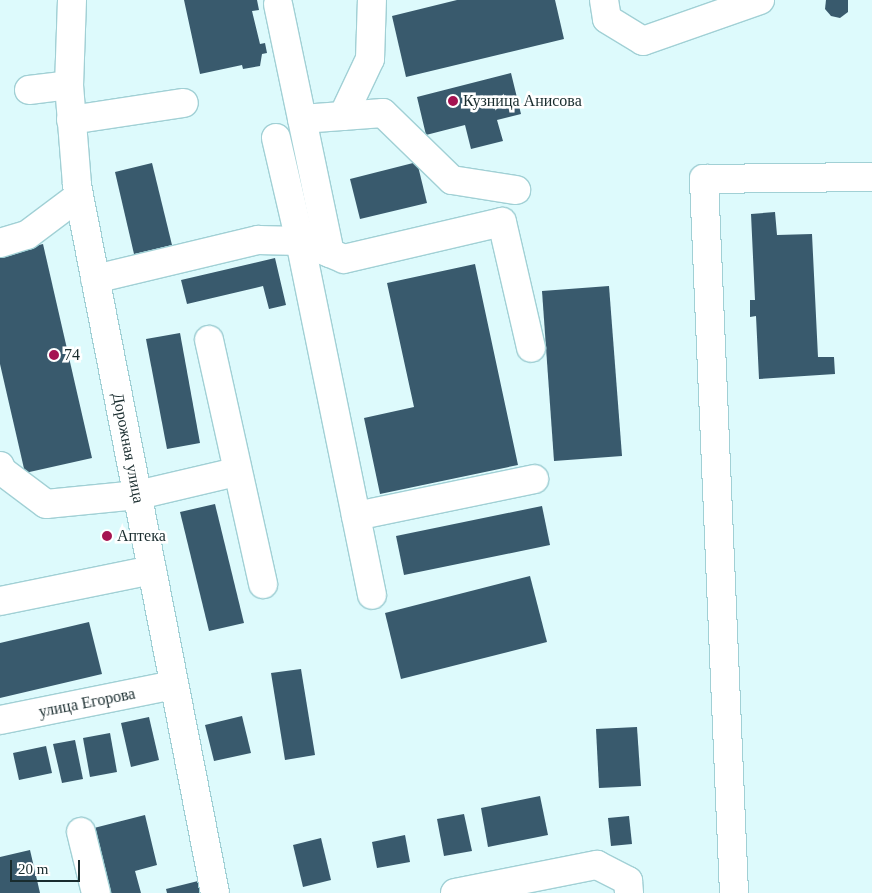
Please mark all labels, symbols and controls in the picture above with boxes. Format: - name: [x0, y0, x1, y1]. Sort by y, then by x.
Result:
- place label: Кузница Анисова: [463, 91, 582, 111]
- marker: Кузница Анисова: [447, 95, 459, 107]
- place label: 74: [64, 345, 80, 365]
- marker: 74: [48, 349, 60, 361]
- street label: Дорожная улица: [108, 391, 148, 505]
- place label: Аптека: [117, 526, 166, 546]
- marker: Аптека: [101, 530, 113, 542]
- street label: улица Егорова: [37, 684, 137, 722]
- scale bar: [12, 850, 82, 882]
- text: 20 m: [18, 861, 48, 877]

